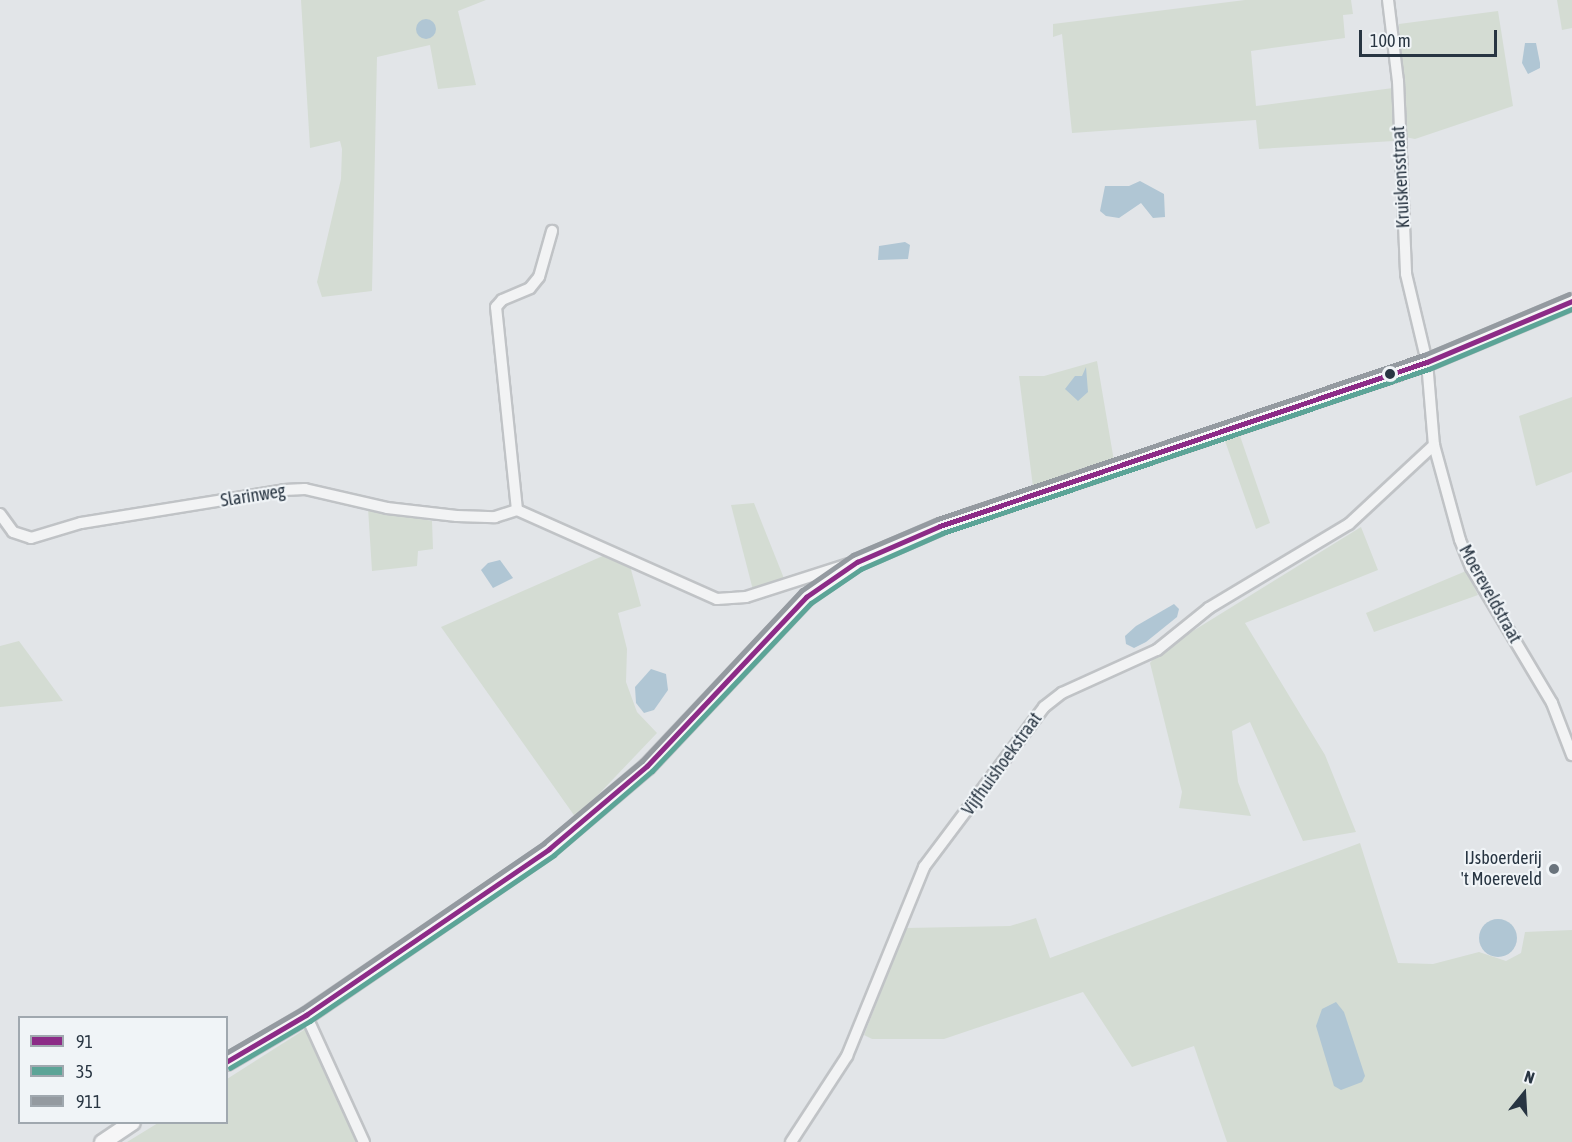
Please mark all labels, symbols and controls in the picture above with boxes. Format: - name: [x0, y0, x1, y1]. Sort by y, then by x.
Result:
- scale bar: [1362, 18, 1500, 56]
- text: 100 m: [1370, 30, 1411, 51]
- street label: Kruiskensstraat: [1388, 125, 1414, 229]
- unlabelled marker: [1384, 368, 1396, 380]
- street label: Slarinweg: [219, 480, 287, 512]
- street label: Moereveldstraat: [1454, 541, 1526, 647]
- street label: Vijfhuishoekstraat: [958, 708, 1046, 820]
- place label: IJsboerderij 't Moereveld: [1461, 848, 1542, 890]
- marker: IJsboerderij 't Moereveld: [1547, 862, 1561, 876]
- legend: [18, 1016, 228, 1124]
- text: 91: [76, 1031, 93, 1052]
- text: 35: [76, 1061, 93, 1082]
- north arrow: [1494, 1064, 1554, 1124]
- text: N: [1522, 1067, 1537, 1087]
- text: 911: [76, 1091, 101, 1112]

